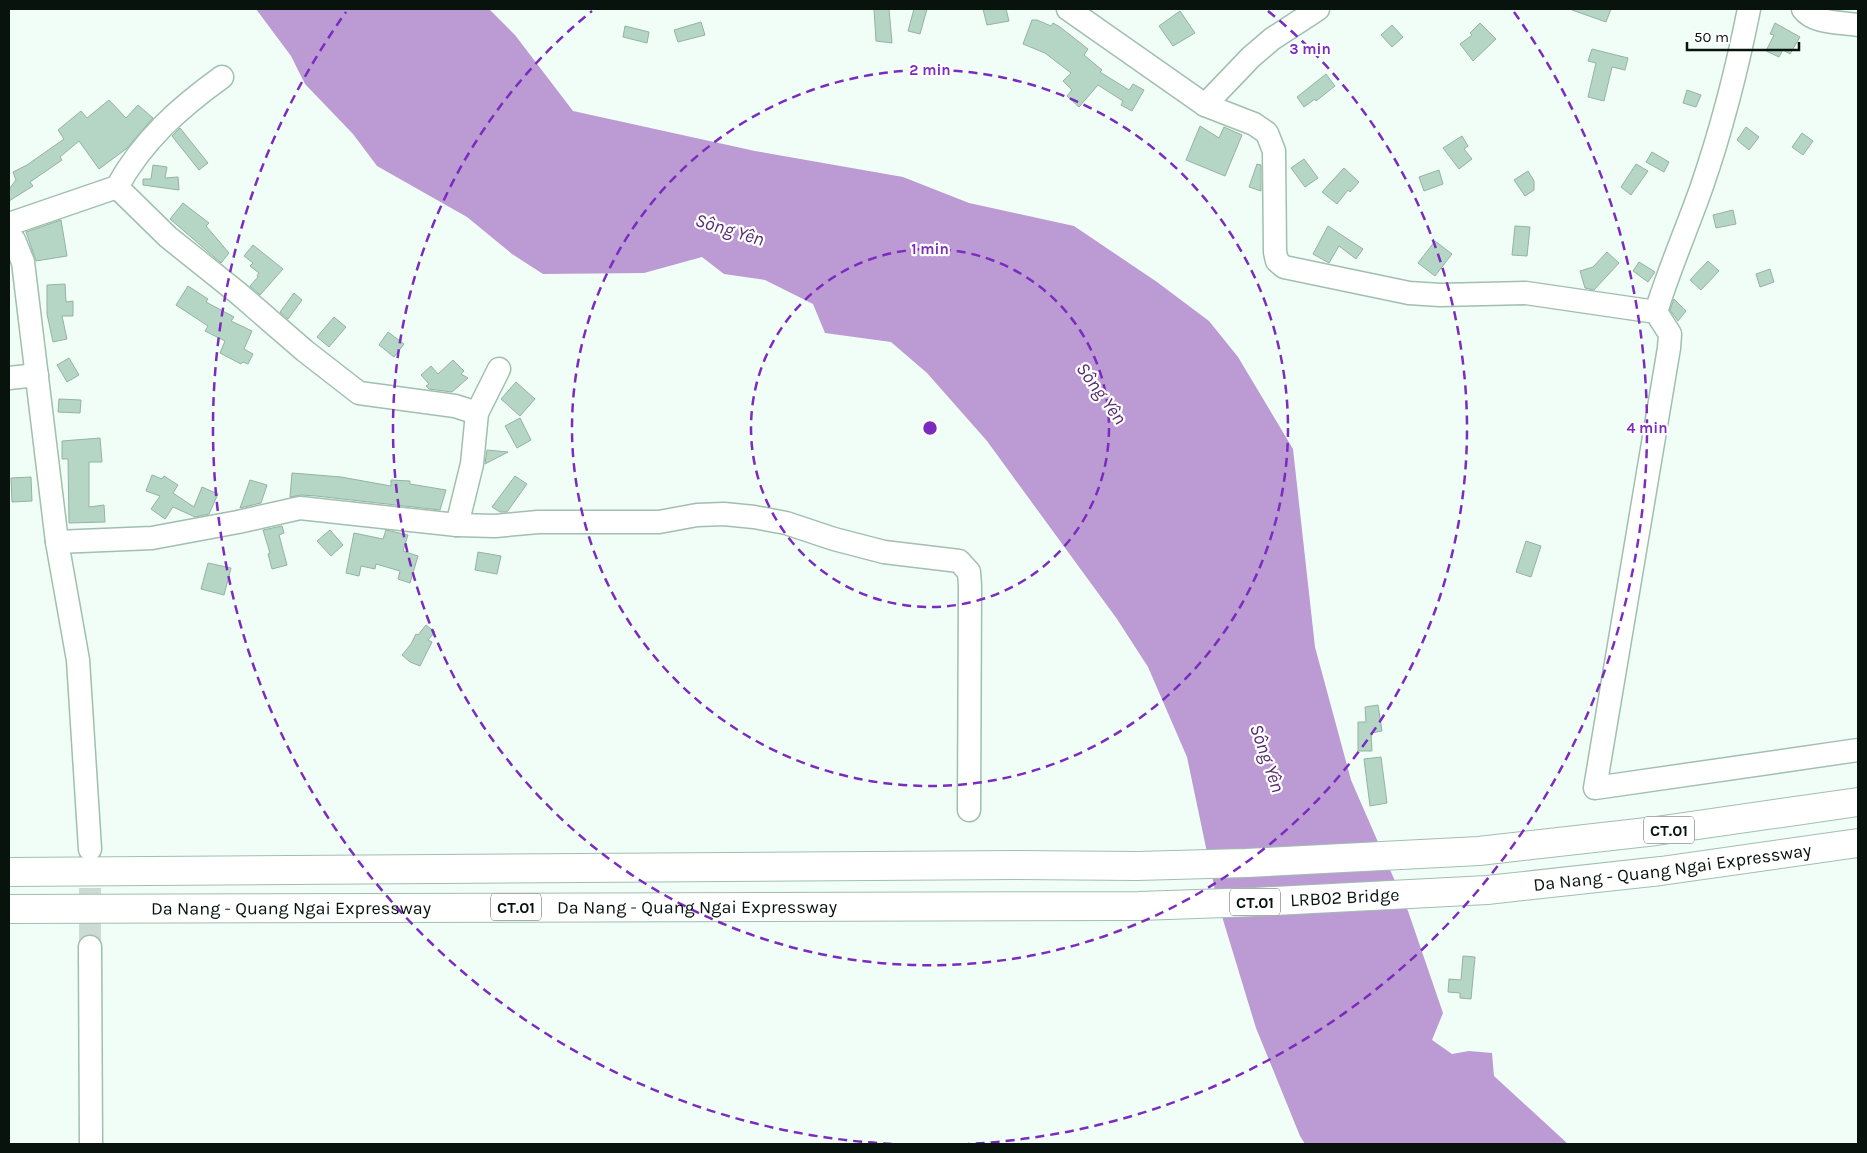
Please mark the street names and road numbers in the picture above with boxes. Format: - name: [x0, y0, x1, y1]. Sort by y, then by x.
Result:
- road number: CT.01: [1644, 816, 1694, 844]
- street label: Da Nang - Quang Ngai Expressway: [1532, 839, 1813, 896]
- street label: LRB02 Bridge: [1290, 884, 1400, 911]
- road number: CT.01: [1230, 889, 1280, 916]
- road number: CT.01: [491, 894, 541, 920]
- street label: Da Nang - Quang Ngai Expressway: [557, 896, 838, 919]
- street label: Da Nang - Quang Ngai Expressway: [151, 897, 432, 920]

